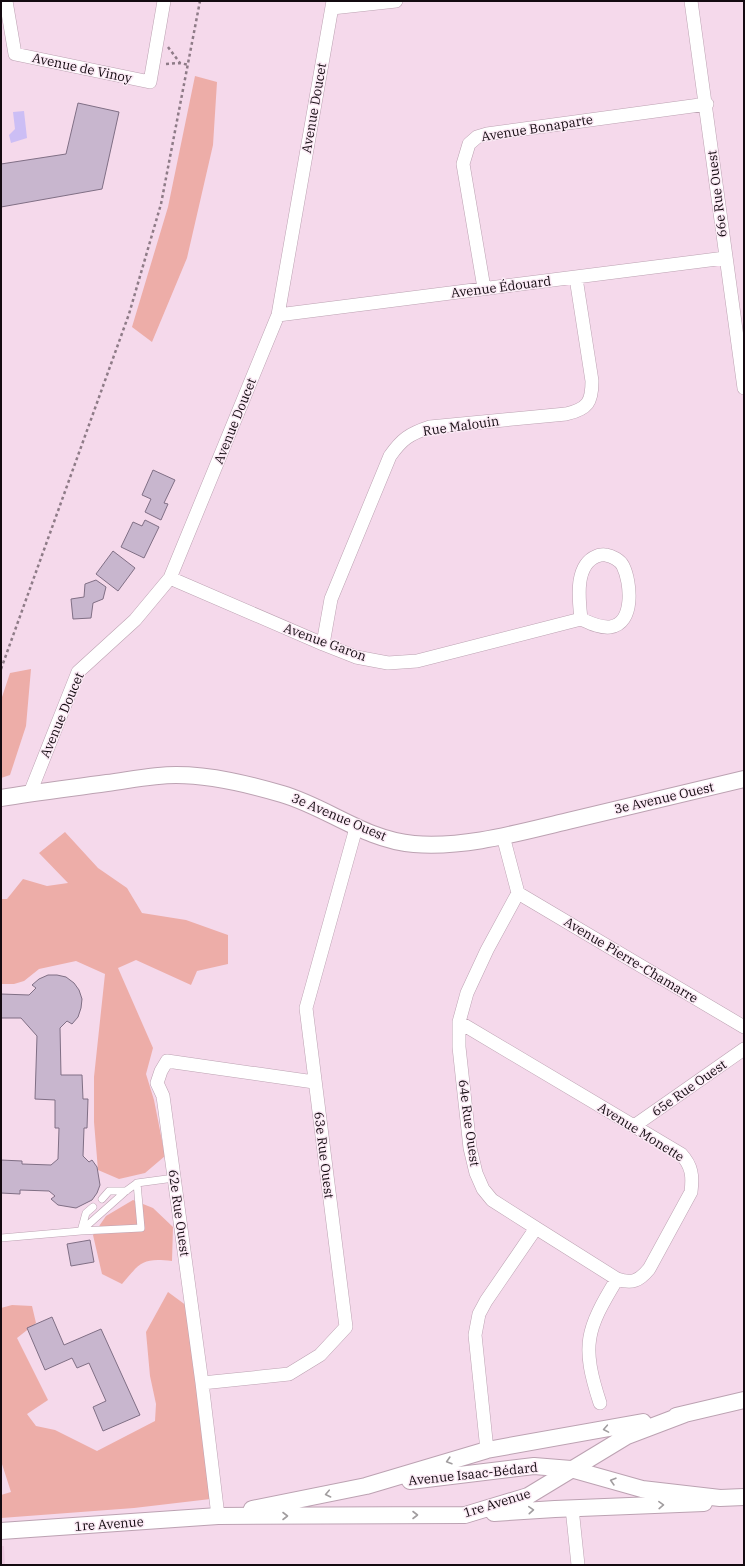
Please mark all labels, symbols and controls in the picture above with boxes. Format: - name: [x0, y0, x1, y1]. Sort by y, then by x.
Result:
- street label: Avenue de Vinoy: [31, 49, 133, 87]
- street label: Avenue Doucet: [298, 61, 330, 154]
- street label: Avenue Bonaparte: [480, 111, 594, 145]
- street label: 66e Rue Ouest: [703, 149, 731, 238]
- street label: Avenue Édouard: [450, 272, 552, 302]
- street label: Avenue Doucet: [210, 375, 260, 467]
- street label: Rue Malouin: [422, 412, 500, 440]
- street label: Avenue Garon: [281, 619, 369, 665]
- street label: Avenue Doucet: [36, 669, 88, 760]
- street label: 3e Avenue Ouest: [613, 778, 716, 818]
- street label: 3e Avenue Ouest: [289, 789, 389, 845]
- street label: Avenue Pierre-Chamarre: [561, 913, 701, 1007]
- street label: 65e Rue Ouest: [648, 1056, 730, 1120]
- street label: 64e Rue Ouest: [454, 1079, 484, 1168]
- street label: Avenue Monette: [595, 1099, 687, 1165]
- street label: 63e Rue Ouest: [310, 1111, 338, 1200]
- street label: 62e Rue Ouest: [164, 1169, 194, 1258]
- one-way arrow: [603, 1424, 609, 1433]
- one-way arrow: [446, 1456, 453, 1465]
- street label: Avenue Isaac-Bédard: [408, 1459, 539, 1489]
- one-way arrow: [609, 1477, 616, 1486]
- street label: 1re Avenue: [461, 1485, 533, 1521]
- one-way arrow: [325, 1489, 331, 1497]
- one-way arrow: [658, 1501, 664, 1510]
- one-way arrow: [528, 1506, 534, 1515]
- one-way arrow: [412, 1511, 418, 1519]
- one-way arrow: [282, 1512, 288, 1520]
- street label: 1re Avenue: [74, 1513, 144, 1535]

